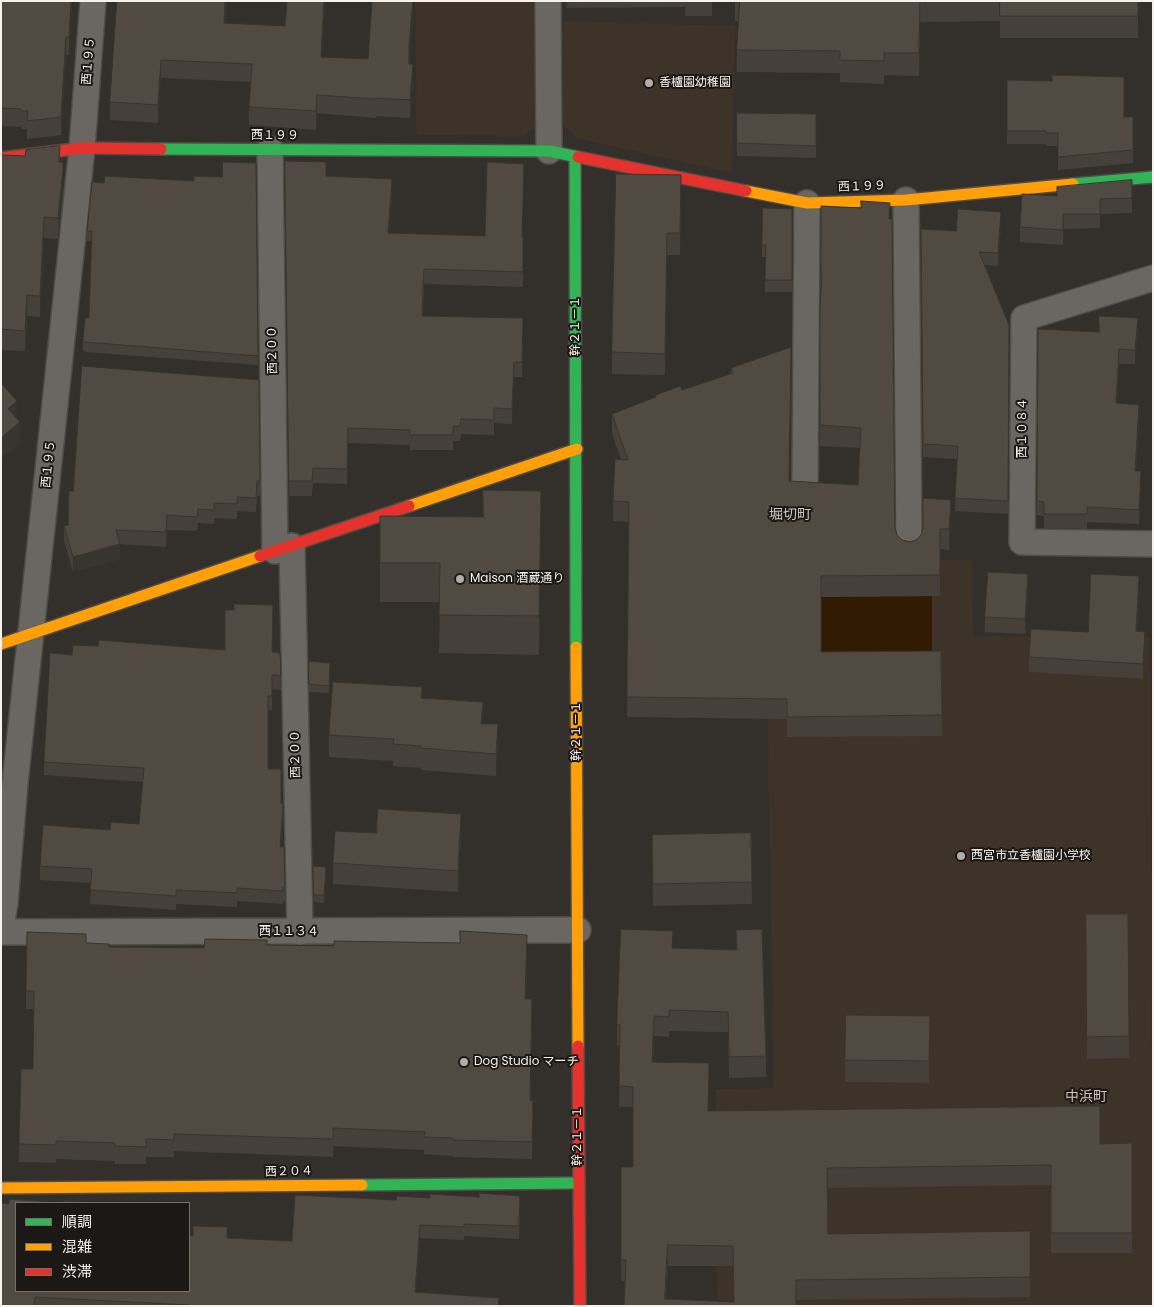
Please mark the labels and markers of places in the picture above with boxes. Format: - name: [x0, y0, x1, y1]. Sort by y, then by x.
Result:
- place label: 香櫨園幼稚園: [659, 76, 731, 90]
- marker: 香櫨園幼稚園: [643, 77, 655, 89]
- place label: Maison 酒蔵通り: [470, 572, 564, 586]
- marker: Maison 酒蔵通り: [454, 573, 466, 585]
- place label: 西宮市立香櫨園小学校: [971, 849, 1091, 863]
- marker: 西宮市立香櫨園小学校: [955, 850, 967, 862]
- place label: Dog Studio マーチ: [474, 1055, 579, 1069]
- marker: Dog Studio マーチ: [458, 1056, 470, 1068]

